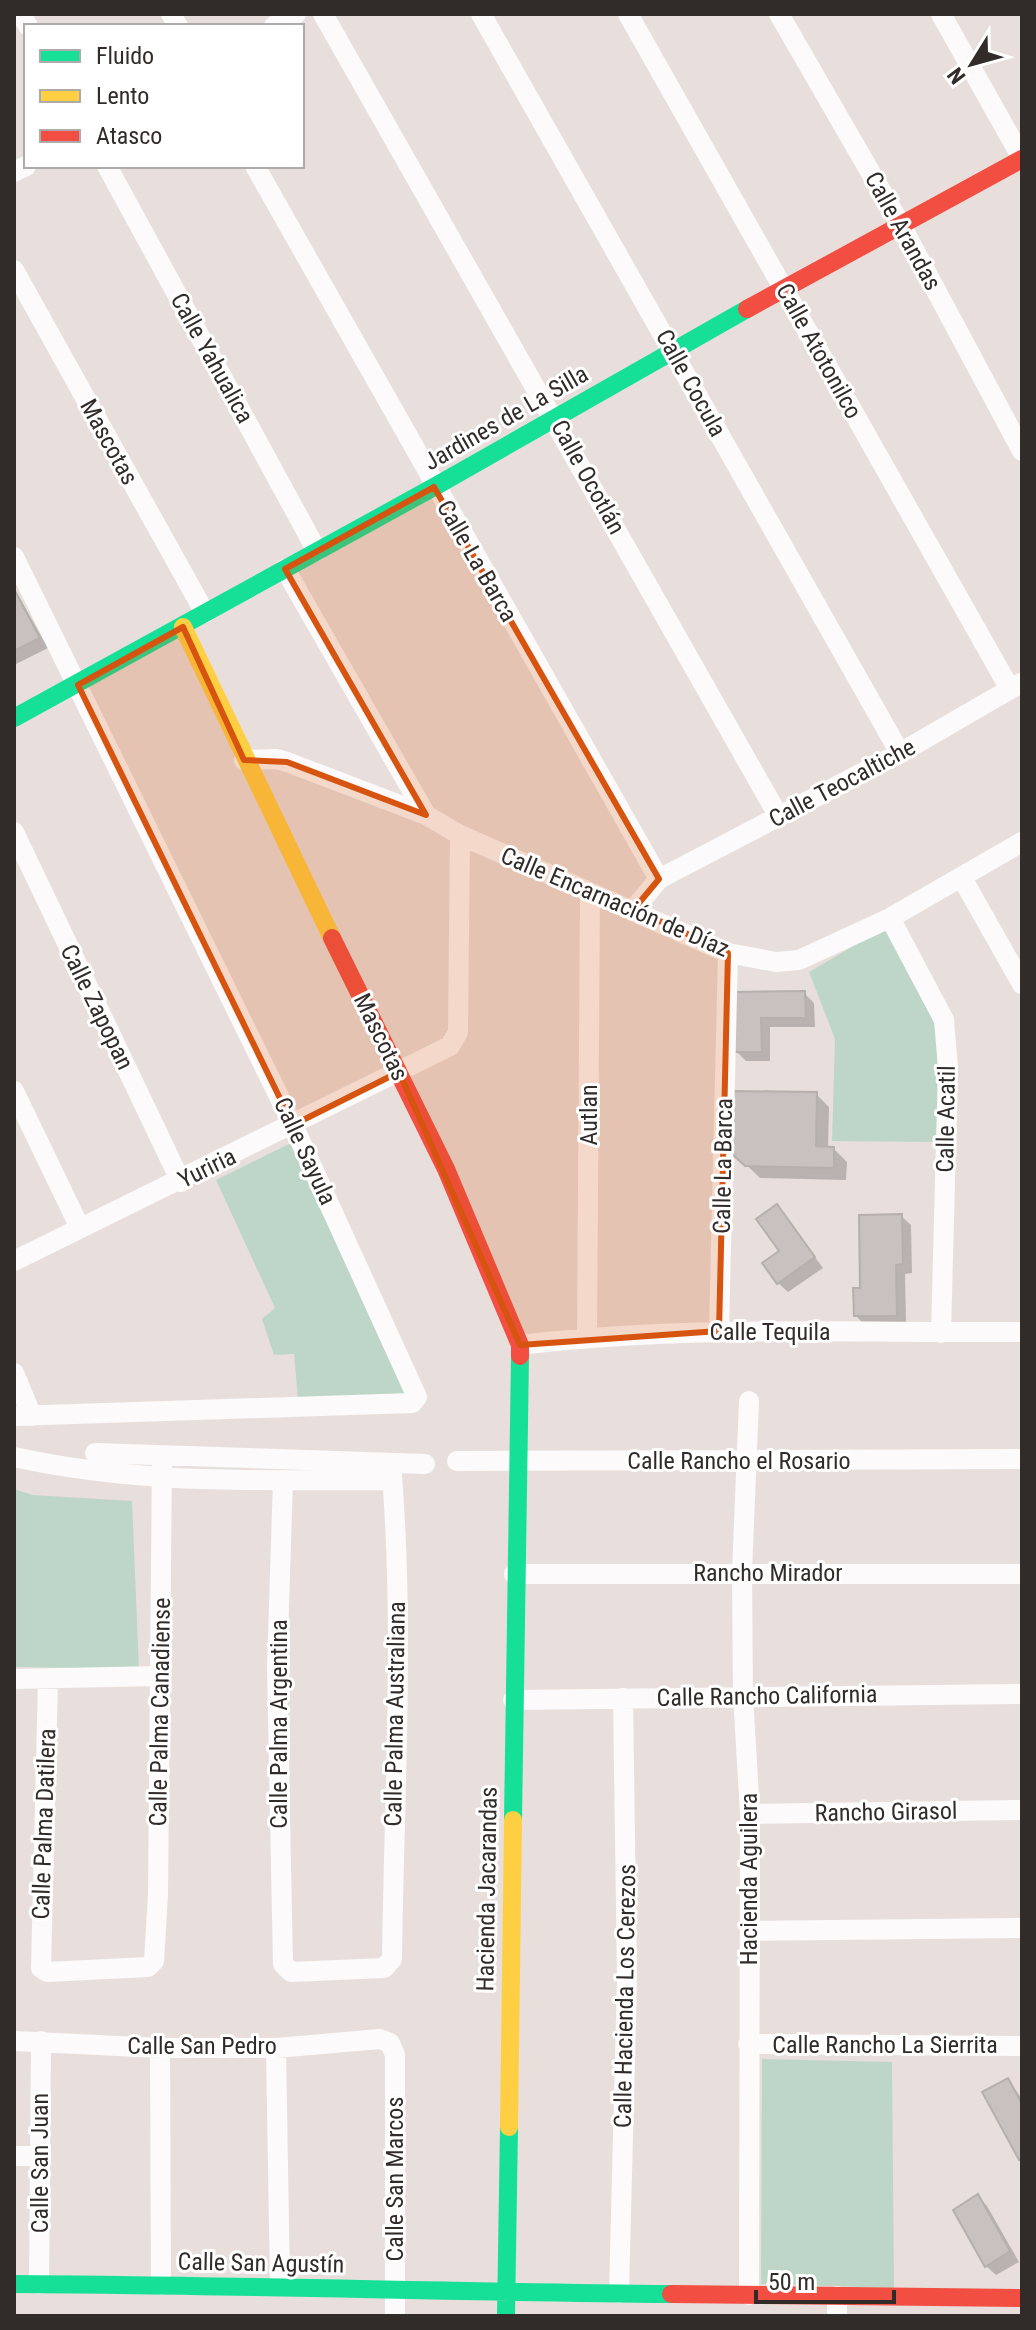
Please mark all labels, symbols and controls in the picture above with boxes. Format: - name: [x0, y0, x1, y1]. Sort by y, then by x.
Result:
- legend: [24, 24, 304, 168]
- north arrow: [932, 24, 1012, 104]
- text: Fluido: [96, 42, 154, 70]
- text: N: [942, 63, 970, 89]
- text: Lento: [96, 82, 149, 110]
- text: Atasco: [96, 122, 162, 150]
- street label: Calle Arandas: [859, 167, 947, 295]
- street label: Calle Atotonilco: [770, 279, 868, 423]
- street label: Calle Yahualica: [165, 288, 259, 428]
- street label: Calle Cocula: [650, 325, 732, 441]
- street label: Jardines de La Silla: [419, 360, 593, 476]
- street label: Mascotas: [74, 394, 144, 490]
- street label: Calle Ocotlán: [545, 415, 631, 539]
- street label: Calle La Barca: [431, 495, 523, 627]
- street label: Calle Teocaltiche: [764, 733, 920, 833]
- street label: Calle Encarnación de Díaz: [497, 841, 733, 963]
- street label: Calle Zapopan: [55, 940, 139, 1074]
- street label: Mascotas: [348, 989, 414, 1085]
- street label: Calle Acatil: [931, 1065, 961, 1173]
- street label: Autlan: [575, 1084, 603, 1146]
- street label: Calle Sayula: [268, 1093, 342, 1209]
- street label: Calle La Barca: [708, 1098, 738, 1234]
- street label: Yuriria: [173, 1142, 241, 1194]
- street label: Calle Tequila: [709, 1318, 831, 1346]
- street label: Calle Rancho el Rosario: [627, 1447, 851, 1475]
- street label: Rancho Mirador: [693, 1559, 843, 1587]
- street label: Calle Palma Canadiense: [144, 1597, 176, 1827]
- street label: Calle Palma Australiana: [379, 1601, 411, 1827]
- street label: Calle Palma Argentina: [265, 1619, 293, 1829]
- street label: Calle Rancho California: [656, 1680, 878, 1712]
- street label: Calle Palma Datilera: [27, 1728, 61, 1920]
- street label: Hacienda Jacarandas: [471, 1786, 503, 1992]
- street label: Hacienda Aguilera: [735, 1793, 763, 1965]
- street label: Rancho Girasol: [814, 1797, 958, 1827]
- street label: Calle Hacienda Los Cerezos: [609, 1864, 641, 2128]
- street label: Calle Rancho La Sierrita: [772, 2031, 998, 2059]
- street label: Calle San Pedro: [127, 2032, 277, 2060]
- street label: Calle San Juan: [26, 2093, 54, 2233]
- street label: Calle San Marcos: [381, 2097, 409, 2261]
- street label: Calle San Agustín: [177, 2248, 345, 2278]
- scale bar: [756, 2254, 894, 2304]
- text: 50 m: [768, 2268, 815, 2296]

